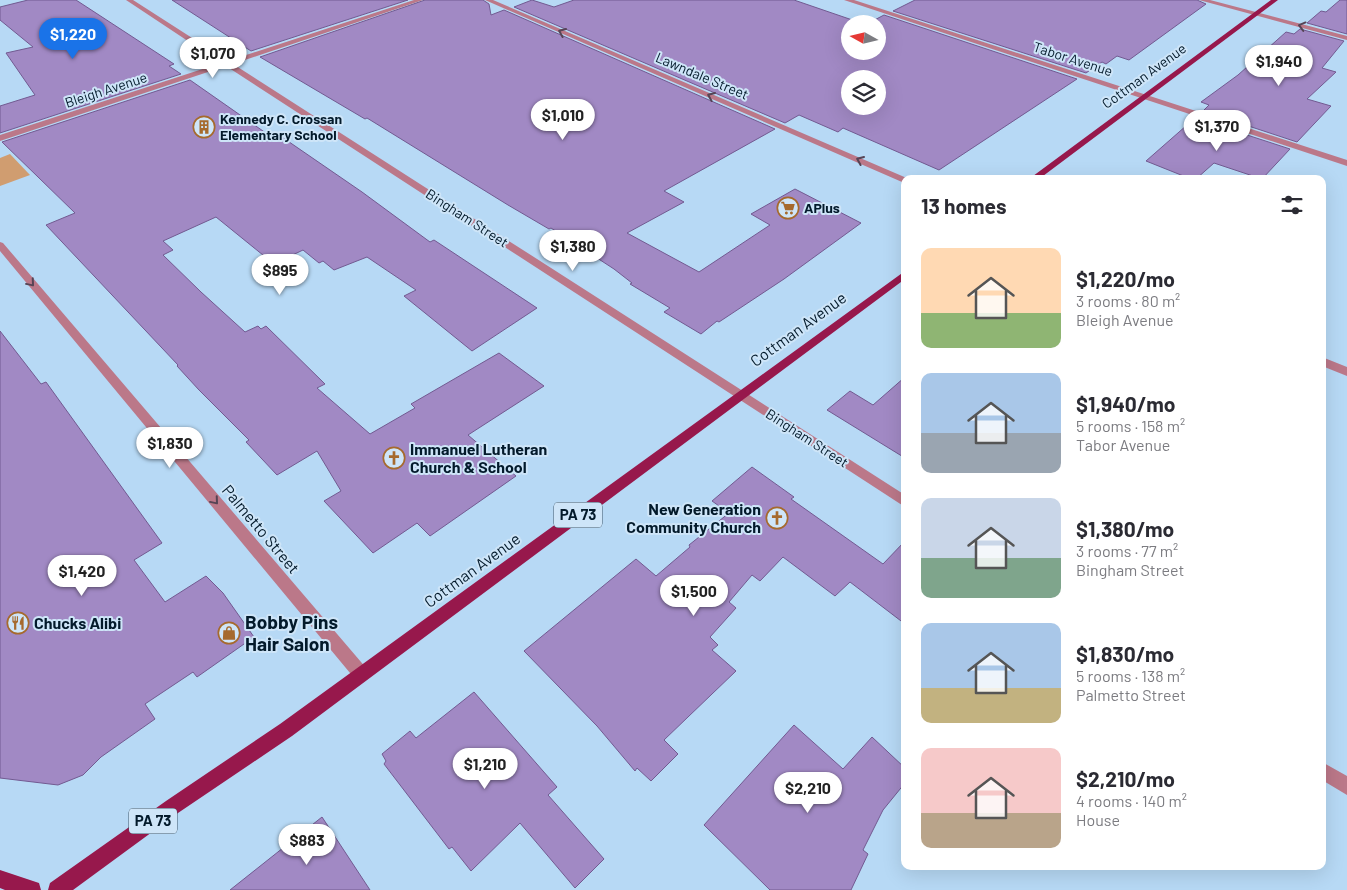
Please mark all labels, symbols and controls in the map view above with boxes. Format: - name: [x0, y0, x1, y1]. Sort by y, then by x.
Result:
- north arrow: [841, 15, 886, 60]
- map controls: [841, 15, 886, 115]
- pin: $1,220: [32, 18, 114, 60]
- one-way arrow: [1297, 21, 1306, 32]
- text: $1,220: [50, 24, 96, 43]
- one-way arrow: [558, 27, 567, 38]
- pin: $1,070: [172, 36, 254, 79]
- street label: Tabor Avenue: [1031, 38, 1115, 79]
- street label: Cottman Avenue: [1098, 39, 1189, 112]
- text: $1,070: [191, 43, 235, 62]
- pin: $1,940: [1238, 44, 1320, 87]
- street label: Lawndale Street: [653, 48, 751, 103]
- text: $1,940: [1256, 51, 1302, 70]
- street label: Bleigh Avenue: [63, 68, 149, 111]
- button: layers: [841, 70, 886, 115]
- one-way arrow: [707, 92, 716, 102]
- pin: $1,010: [522, 98, 604, 141]
- text: $1,010: [542, 105, 584, 124]
- place label: Kennedy C. Crossan Elementary School: [220, 110, 342, 143]
- pin: $1,370: [1176, 110, 1258, 152]
- building icon: Kennedy C. Crossan Elementary School: [192, 115, 216, 139]
- text: $1,370: [1195, 116, 1239, 135]
- one-way arrow: [856, 156, 865, 167]
- street label: Bingham Street: [423, 185, 512, 250]
- icon: filters: [1278, 191, 1306, 219]
- text: 13 homes: [921, 193, 1006, 218]
- supermarket icon: APlus: [776, 196, 800, 220]
- place label: APlus: [804, 199, 840, 216]
- pin: $1,380: [532, 230, 614, 272]
- text: $1,380: [550, 236, 596, 255]
- pin: $895: [250, 254, 310, 296]
- text: $895: [263, 260, 297, 279]
- text: $1,220/mo: [1076, 266, 1175, 291]
- icon: home: [961, 268, 1021, 328]
- one-way arrow: [26, 277, 35, 286]
- street label: Cottman Avenue: [746, 287, 849, 370]
- text: 3 rooms · 80 m²: [1076, 291, 1180, 310]
- text: Bleigh Avenue: [1076, 310, 1174, 329]
- text: $1,940/mo: [1076, 391, 1175, 416]
- icon: home: [961, 393, 1021, 453]
- street label: Bingham Street: [763, 405, 852, 470]
- text: 5 rooms · 158 m²: [1076, 416, 1185, 435]
- pin: $1,830: [129, 426, 211, 469]
- text: $1,830: [147, 433, 193, 452]
- text: Tabor Avenue: [1076, 435, 1170, 454]
- place label: Immanuel Lutheran Church & School: [410, 439, 547, 476]
- church icon: Immanuel Lutheran Church & School: [382, 446, 406, 470]
- street label: Palmetto Street: [219, 481, 304, 577]
- one-way arrow: [209, 495, 218, 504]
- place label: New Generation Community Church: [626, 499, 761, 536]
- road number: PA 73: [554, 502, 602, 528]
- church icon: New Generation Community Church: [765, 506, 789, 530]
- text: $1,380/mo: [1076, 516, 1174, 541]
- icon: home: [961, 518, 1021, 578]
- street label: Cottman Avenue: [420, 528, 523, 611]
- text: 3 rooms · 77 m²: [1076, 541, 1178, 560]
- pin: $1,420: [41, 554, 123, 597]
- text: Bingham Street: [1076, 560, 1184, 579]
- text: $1,420: [59, 561, 105, 580]
- pin: $1,500: [653, 574, 735, 617]
- text: $1,500: [671, 581, 717, 600]
- place label: Bobby Pins Hair Salon: [245, 610, 338, 655]
- restaurant icon: Chucks Alibi: [6, 611, 30, 635]
- place label: Chucks Alibi: [34, 613, 121, 632]
- shop icon: Bobby Pins Hair Salon: [217, 621, 241, 645]
- text: $1,830/mo: [1076, 641, 1174, 666]
- icon: home: [961, 643, 1021, 703]
- text: 5 rooms · 138 m²: [1076, 666, 1185, 685]
- text: Palmetto Street: [1076, 685, 1186, 704]
- pin: $1,210: [444, 748, 526, 790]
- text: $1,210: [464, 754, 506, 773]
- text: $2,210/mo: [1076, 766, 1175, 791]
- icon: home: [961, 768, 1021, 828]
- pin: $2,210: [767, 772, 849, 814]
- text: $2,210: [785, 778, 831, 797]
- text: 4 rooms · 140 m²: [1076, 791, 1187, 810]
- road number: PA 73: [129, 808, 177, 834]
- text: House: [1076, 810, 1120, 829]
- pin: $883: [277, 824, 337, 866]
- text: $883: [289, 830, 325, 849]

